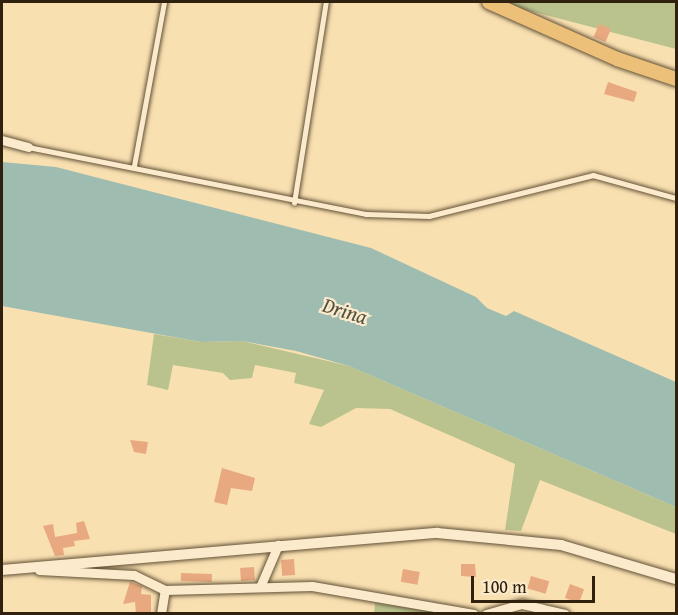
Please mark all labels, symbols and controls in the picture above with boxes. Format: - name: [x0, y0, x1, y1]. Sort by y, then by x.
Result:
- water label: Drina: [320, 292, 370, 330]
- scale bar: [474, 564, 598, 602]
- text: 100 m: [482, 573, 527, 600]

